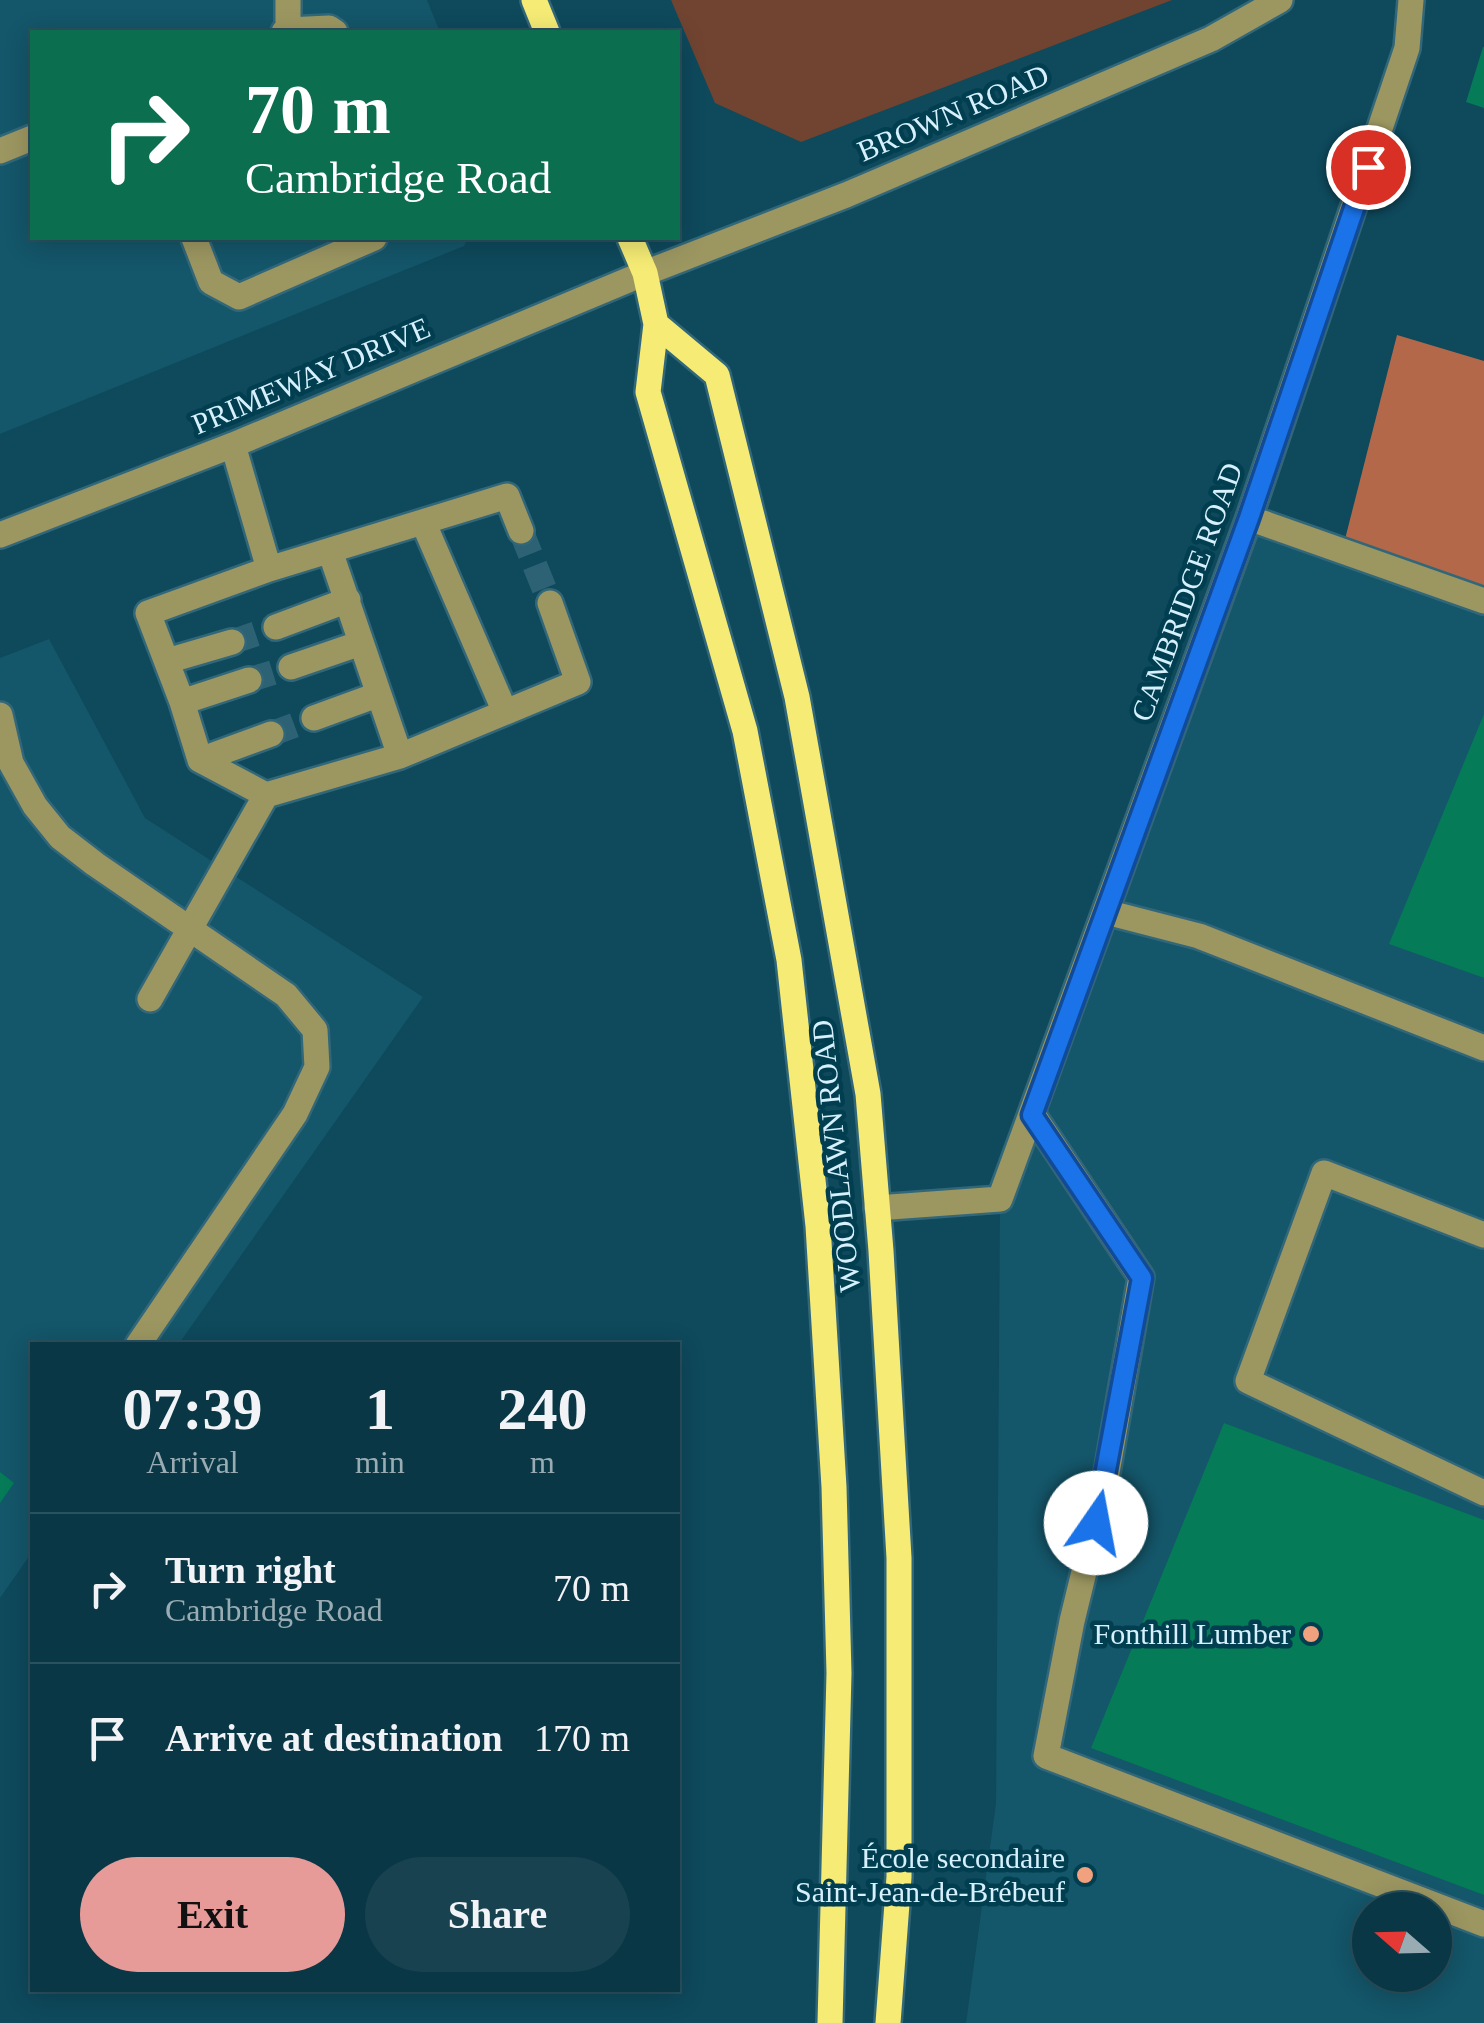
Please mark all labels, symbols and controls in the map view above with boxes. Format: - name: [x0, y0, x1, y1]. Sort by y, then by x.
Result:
- street label: BROWN ROAD: [852, 57, 1053, 168]
- icon: right: [80, 70, 210, 200]
- text: 70 m: [245, 71, 391, 148]
- pin: [1326, 125, 1411, 210]
- icon: arrive: [1341, 140, 1396, 195]
- text: Cambridge Road: [245, 153, 551, 203]
- street label: PRIMEWAY DRIVE: [187, 310, 435, 441]
- street label: CAMBRIDGE ROAD: [1124, 458, 1249, 726]
- street label: WOODLAWN ROAD: [805, 1018, 866, 1294]
- text: 07:39: [123, 1376, 263, 1442]
- text: 1: [365, 1376, 395, 1442]
- text: 240: [497, 1376, 587, 1442]
- text: Arrival: [146, 1444, 239, 1480]
- text: min: [355, 1444, 405, 1480]
- text: m: [530, 1444, 555, 1480]
- position arrow: [1044, 1471, 1148, 1575]
- text: Turn right: [165, 1549, 336, 1591]
- icon: right: [80, 1561, 135, 1616]
- text: 70 m: [553, 1567, 630, 1609]
- text: Cambridge Road: [165, 1592, 383, 1628]
- place label: Fonthill Lumber: [1094, 1617, 1291, 1650]
- marker: Fonthill Lumber: [1300, 1623, 1322, 1645]
- icon: arrive: [80, 1711, 135, 1766]
- text: Arrive at destination: [165, 1717, 503, 1759]
- text: 170 m: [534, 1717, 630, 1759]
- place label: École secondaire Saint-Jean-de-Brébeuf: [795, 1841, 1065, 1908]
- button: Exit: [80, 1857, 345, 1972]
- button: Share: [365, 1857, 630, 1972]
- marker: École secondaire Saint-Jean-de-Brébeuf: [1074, 1864, 1096, 1886]
- north arrow: [1352, 1892, 1452, 1992]
- map controls: [1352, 1892, 1452, 1992]

